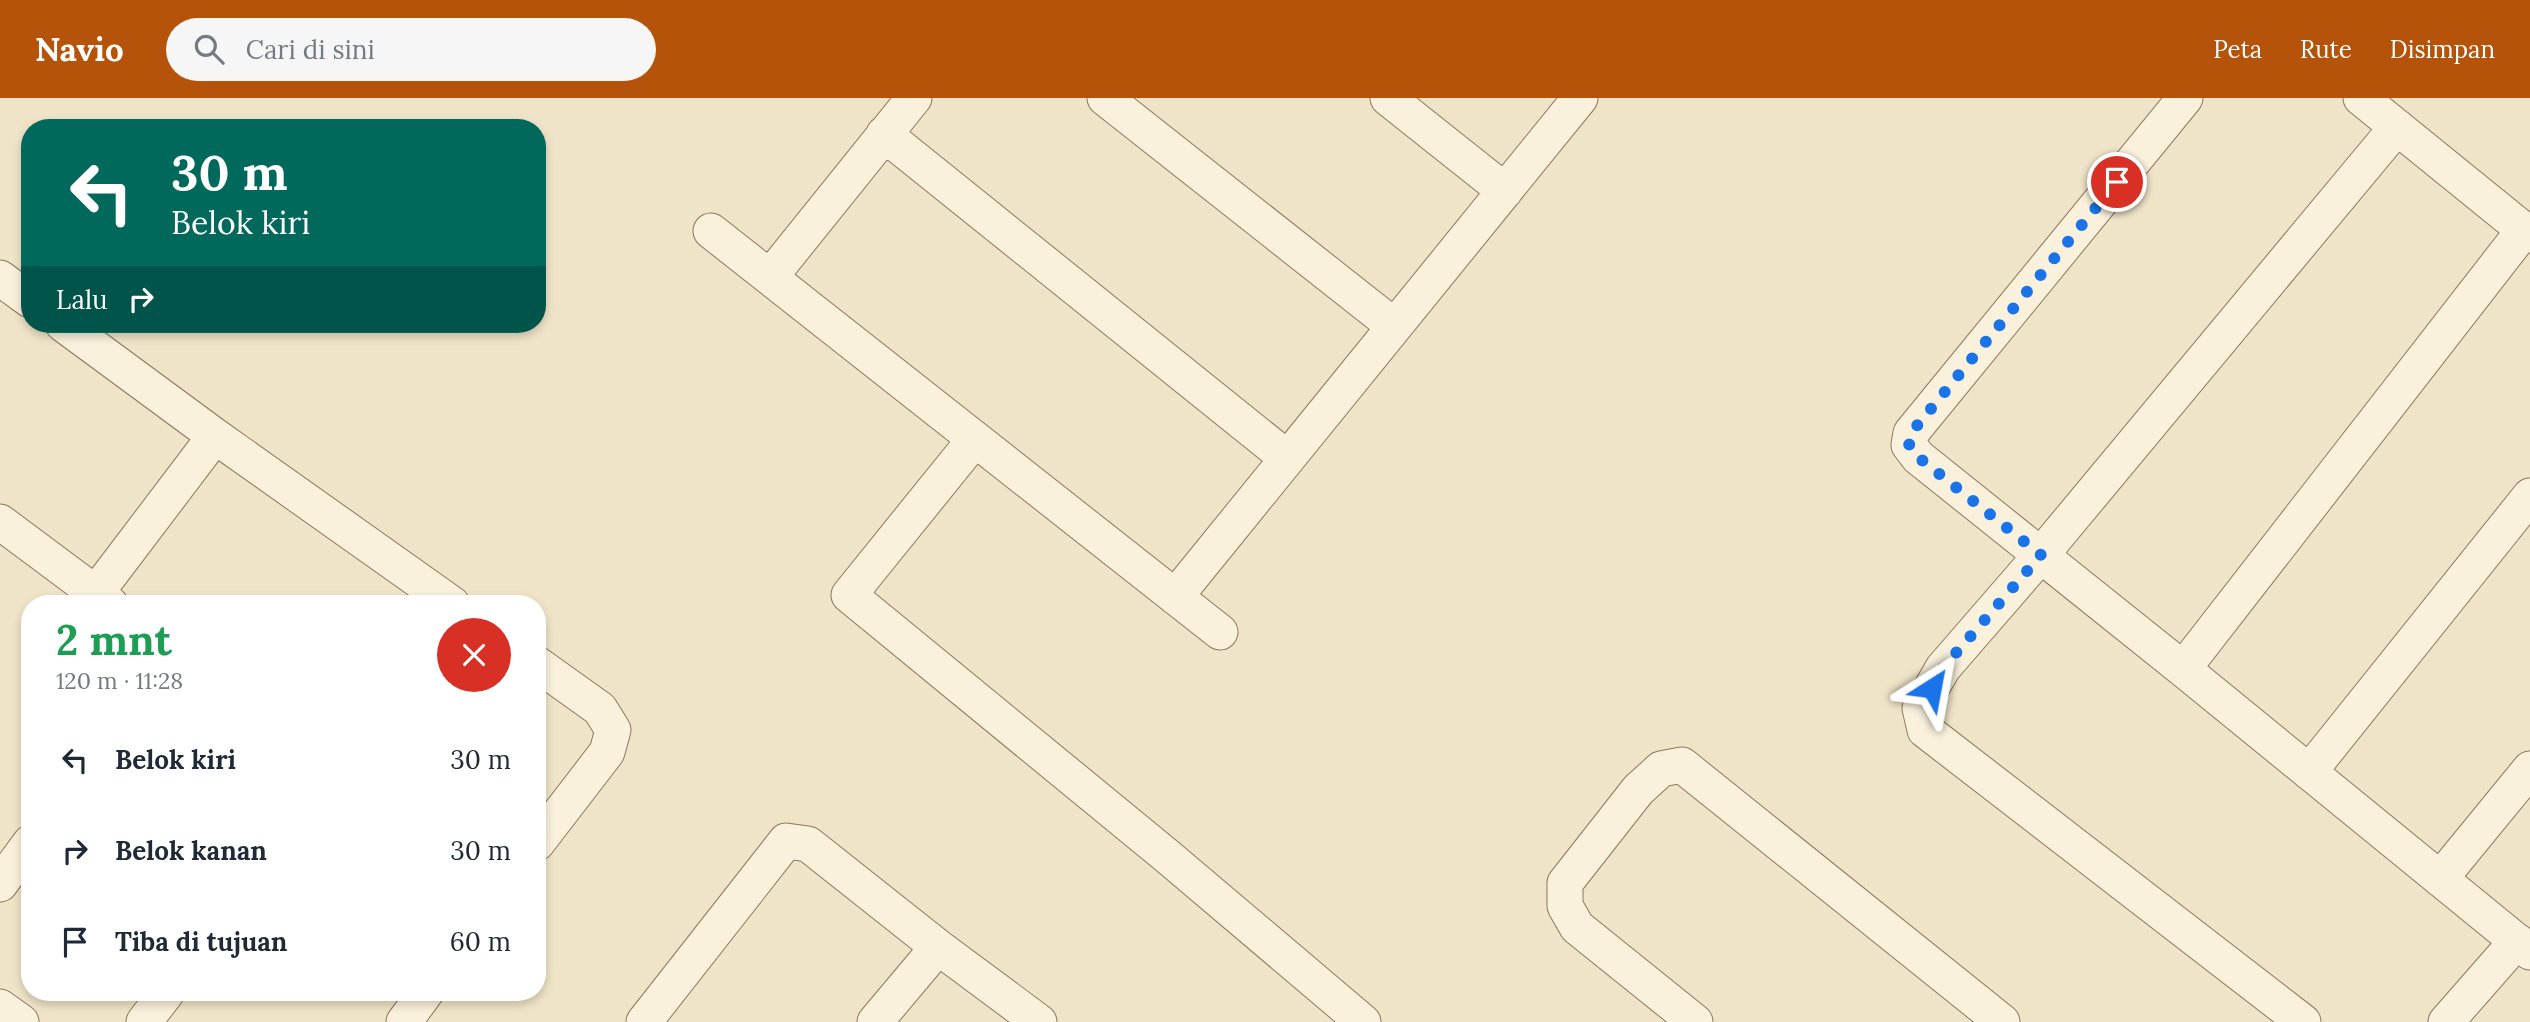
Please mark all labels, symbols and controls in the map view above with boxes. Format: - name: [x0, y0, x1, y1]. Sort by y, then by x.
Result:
- search box: [166, 18, 656, 81]
- text: Navio: [35, 28, 124, 70]
- icon: search: [190, 30, 228, 68]
- text: Cari di sini: [246, 33, 375, 66]
- text: Peta: [2213, 34, 2262, 65]
- text: Rute: [2300, 34, 2352, 65]
- text: Disimpan: [2390, 34, 2495, 65]
- text: 30 m: [171, 141, 288, 203]
- icon: left: [56, 147, 147, 238]
- pin: [2087, 152, 2147, 212]
- icon: arrive: [2098, 163, 2136, 201]
- text: Belok kiri: [171, 202, 310, 243]
- icon: right: [122, 280, 160, 318]
- text: Lalu: [56, 283, 108, 316]
- text: 2 mnt: [56, 613, 172, 667]
- button: close: [437, 618, 511, 692]
- position arrow: [1895, 651, 1969, 725]
- text: 120 m · 11:28: [56, 666, 183, 695]
- icon: left: [56, 741, 94, 779]
- text: Belok kiri: [115, 743, 236, 776]
- text: 30 m: [450, 743, 511, 776]
- icon: right: [56, 832, 94, 870]
- text: Belok kanan: [115, 834, 267, 867]
- text: 30 m: [450, 834, 511, 867]
- icon: arrive: [56, 923, 94, 961]
- text: Tiba di tujuan: [115, 925, 287, 958]
- text: 60 m: [450, 925, 511, 958]

